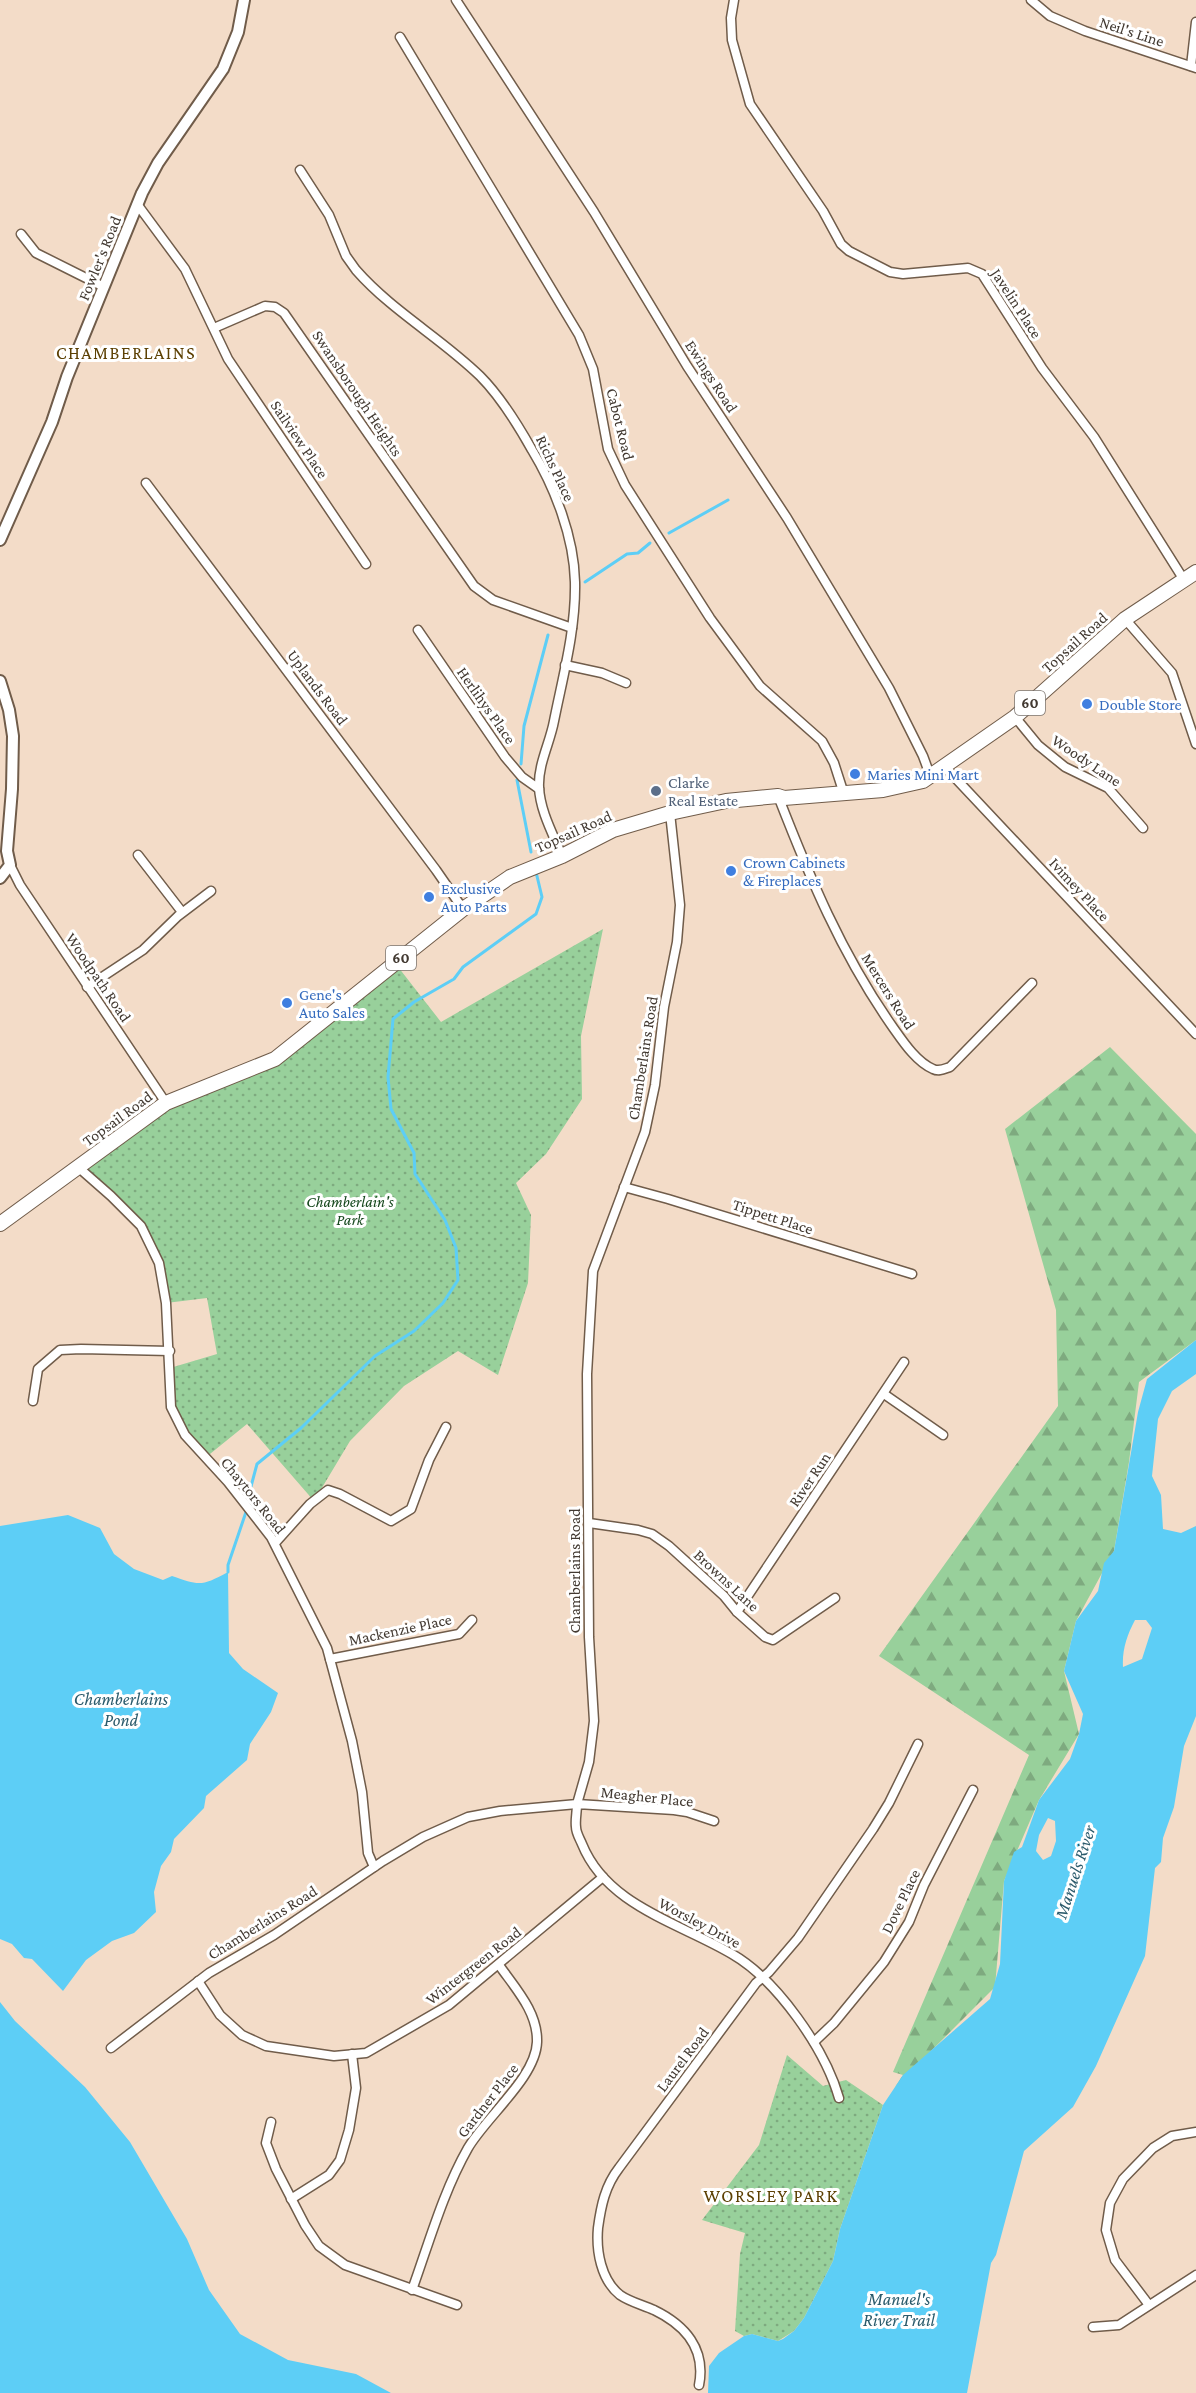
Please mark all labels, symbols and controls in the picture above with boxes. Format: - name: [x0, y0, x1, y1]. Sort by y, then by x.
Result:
- street label: Neil's Line: [1098, 13, 1166, 50]
- street label: Fowler's Road: [75, 213, 124, 303]
- street label: Javelin Place: [986, 264, 1045, 342]
- street label: Swansborough Heights: [308, 327, 406, 460]
- street label: Ewings Road: [681, 337, 741, 416]
- district label: CHAMBERLAINS: [56, 343, 196, 363]
- street label: Cabot Road: [603, 386, 638, 462]
- street label: Sailview Place: [267, 397, 332, 481]
- street label: Richs Place: [533, 433, 578, 504]
- street label: Topsail Road: [1038, 608, 1112, 677]
- street label: Uplands Road: [283, 647, 352, 729]
- street label: Herlihys Place: [453, 664, 519, 748]
- road number: 60: [1015, 691, 1045, 715]
- place label: Double Store: [1099, 696, 1182, 713]
- marker: Double Store: [1080, 697, 1094, 711]
- street label: Woody Lane: [1048, 731, 1125, 791]
- place label: Maries Mini Mart: [867, 766, 980, 783]
- marker: Maries Mini Mart: [848, 767, 862, 781]
- place label: Clarke Real Estate: [668, 774, 738, 809]
- marker: Clarke Real Estate: [649, 784, 663, 798]
- street label: Topsail Road: [532, 807, 615, 857]
- place label: Crown Cabinets & Fireplaces: [743, 854, 845, 890]
- street label: Ivimey Place: [1045, 854, 1113, 925]
- marker: Crown Cabinets & Fireplaces: [724, 864, 738, 878]
- place label: Exclusive Auto Parts: [441, 880, 507, 915]
- marker: Exclusive Auto Parts: [422, 890, 436, 904]
- street label: Woodpath Road: [62, 930, 135, 1026]
- road number: 60: [386, 946, 416, 970]
- street label: Mercers Road: [858, 950, 919, 1033]
- place label: Gene's Auto Sales: [299, 986, 365, 1021]
- street label: Chamberlains Road: [624, 994, 661, 1121]
- marker: Gene's Auto Sales: [280, 996, 294, 1010]
- street label: Topsail Road: [79, 1087, 156, 1150]
- park label: Chamberlain's Park: [306, 1193, 394, 1228]
- street label: Tippett Place: [730, 1195, 815, 1238]
- street label: River Run: [785, 1449, 834, 1510]
- street label: Chaytors Road: [217, 1454, 290, 1538]
- street label: Chamberlains Road: [566, 1508, 583, 1634]
- street label: Browns Lane: [691, 1546, 763, 1615]
- street label: Mackenzie Place: [347, 1610, 453, 1649]
- water label: Chamberlains Pond: [74, 1689, 169, 1730]
- street label: Meagher Place: [600, 1783, 694, 1811]
- water label: Manuels River: [1050, 1822, 1100, 1922]
- street label: Dove Place: [878, 1866, 923, 1936]
- street label: Chamberlains Road: [205, 1882, 320, 1963]
- street label: Worsley Drive: [655, 1894, 744, 1952]
- street label: Wintergreen Road: [422, 1923, 525, 2009]
- street label: Laurel Road: [653, 2023, 712, 2095]
- street label: Gardner Place: [453, 2060, 521, 2141]
- district label: WORSLEY PARK: [704, 2186, 838, 2206]
- water label: Manuel's River Trail: [863, 2289, 936, 2330]

